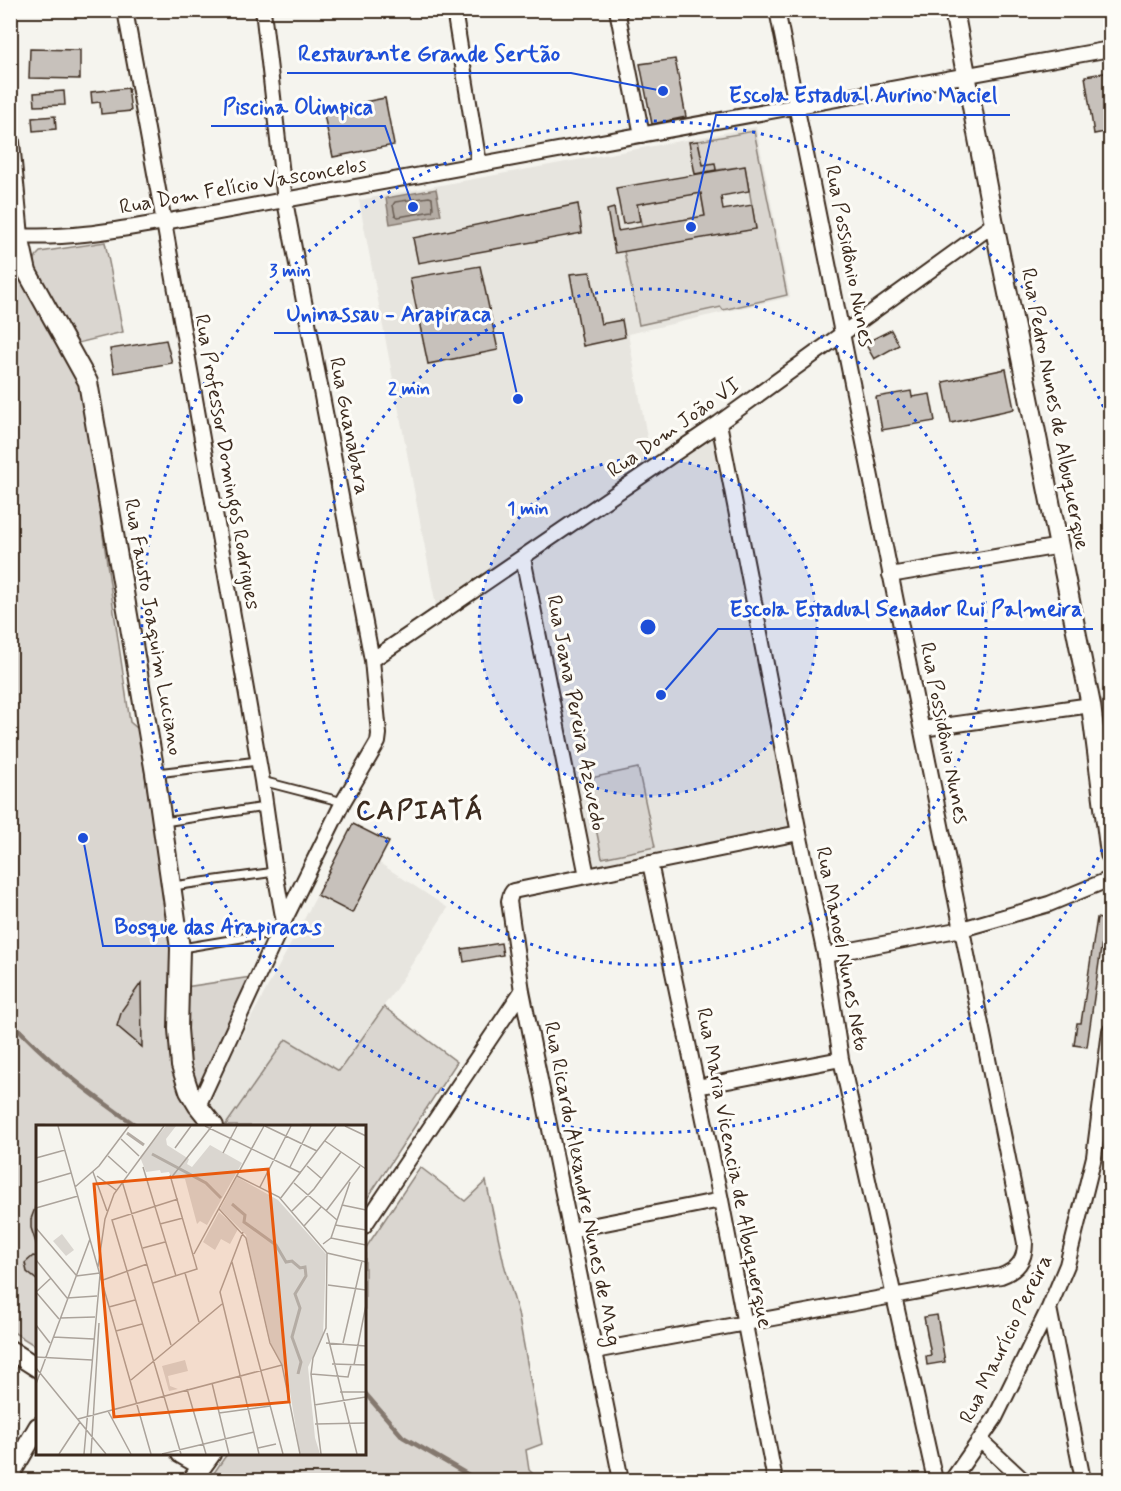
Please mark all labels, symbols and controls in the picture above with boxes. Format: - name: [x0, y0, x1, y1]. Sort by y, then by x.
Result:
- callout: Restaurante Grande Sertão: [287, 33, 571, 73]
- text: Restaurante Grande Sertão: [298, 41, 560, 69]
- callout: Escola Estadual Aurino Maciel: [716, 75, 1010, 115]
- text: Escola Estadual Aurino Maciel: [729, 82, 998, 110]
- callout: Piscina Olimpica: [211, 86, 385, 126]
- text: Piscina Olimpica: [223, 94, 373, 122]
- street label: Rua Dom Felício Vasconcelos: [117, 150, 369, 222]
- street label: Rua Possidônio Nunes: [818, 163, 880, 349]
- text: 3 min: [269, 259, 311, 283]
- street label: Rua Pedro Nunes de Albuquerque: [1014, 266, 1096, 552]
- callout: Uninassau - Arapiraca: [274, 293, 503, 333]
- text: Uninassau - Arapiraca: [286, 301, 492, 329]
- street label: Rua Professor Domingos Rodrigues: [185, 312, 267, 612]
- street label: Rua Guanabara: [322, 355, 376, 497]
- street label: Rua Dom João VI: [602, 371, 746, 485]
- text: 2 min: [388, 377, 430, 401]
- street label: Rua Fausto Joaquim Luciano: [117, 496, 189, 758]
- text: 1 min: [507, 497, 549, 521]
- callout: Escola Estadual Senador Rui Palmeira: [718, 589, 1093, 629]
- street label: Rua Joana Pereira Azevedo: [539, 593, 613, 833]
- text: Escola Estadual Senador Rui Palmeira: [730, 596, 1082, 624]
- centre of rings: [638, 617, 658, 637]
- street label: Rua Possidônio Nunes: [913, 640, 975, 826]
- district label: CAPIATÁ: [356, 793, 484, 829]
- street label: Rua Manoel Nunes Neto: [808, 844, 876, 1054]
- callout: Bosque das Arapiracas: [103, 906, 334, 946]
- text: Bosque das Arapiracas: [114, 914, 322, 942]
- street label: Rua Maria Vicencia de Albuquerque: [689, 1005, 779, 1331]
- street label: Rua Ricardo Alexandre Nunes de Mag: [536, 1019, 627, 1349]
- inset map: [36, 1125, 366, 1455]
- street label: Rua Maurício Pereira: [953, 1250, 1059, 1428]

